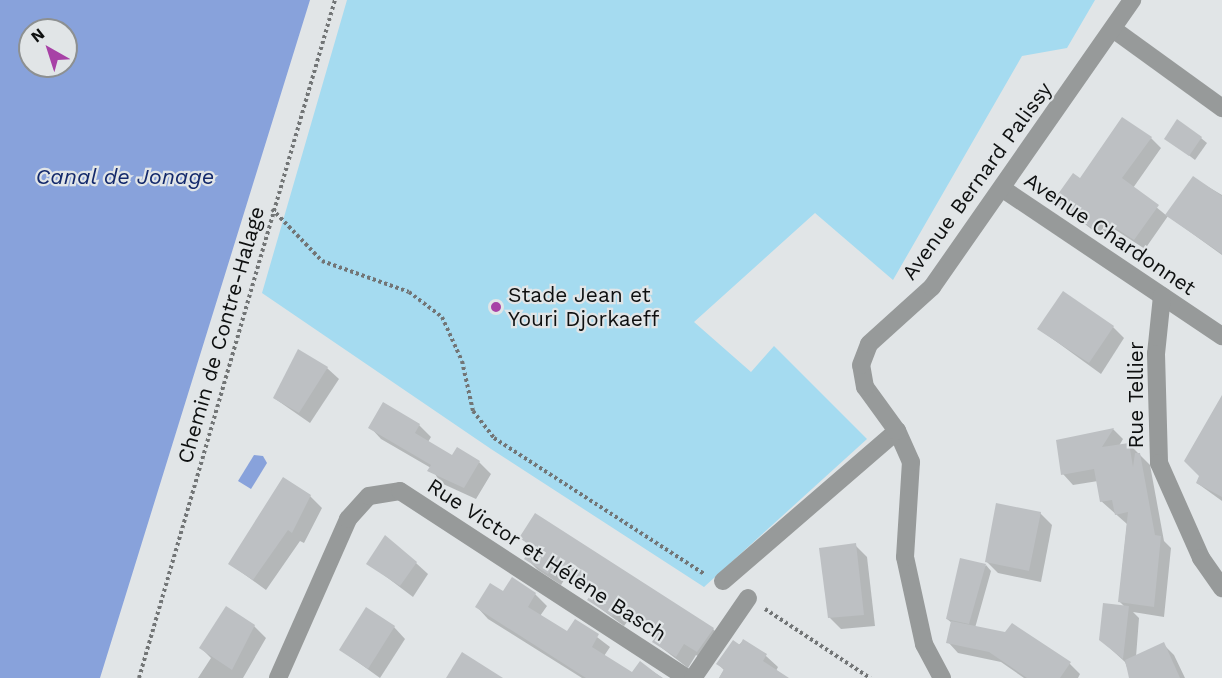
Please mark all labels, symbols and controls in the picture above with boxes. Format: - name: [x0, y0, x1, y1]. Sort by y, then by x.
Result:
- north arrow: [18, 18, 78, 78]
- text: N: [27, 24, 48, 46]
- street label: Avenue Bernard Palissy: [897, 77, 1057, 285]
- water label: Canal de Jonage: [35, 164, 215, 190]
- street label: Avenue Chardonnet: [1020, 167, 1200, 301]
- street label: Chemin de Contre-Halage: [172, 204, 270, 466]
- place label: Stade Jean et Youri Djorkaeff: [508, 282, 659, 332]
- marker: Stade Jean et Youri Djorkaeff: [489, 300, 503, 314]
- street label: Rue Tellier: [1123, 341, 1149, 449]
- street label: Rue Victor et Hélène Basch: [422, 473, 672, 647]

